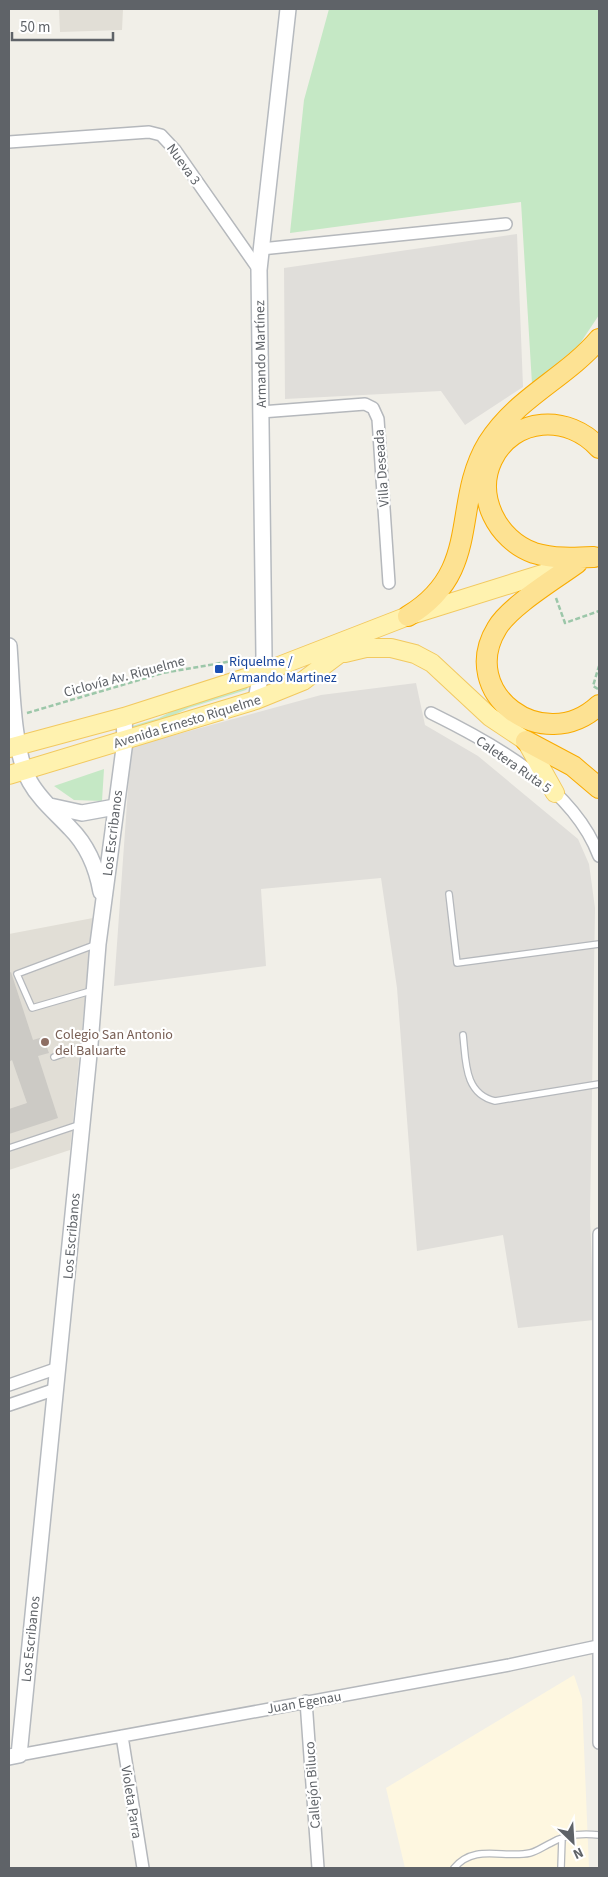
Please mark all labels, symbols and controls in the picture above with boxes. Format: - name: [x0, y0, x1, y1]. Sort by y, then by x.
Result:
- scale bar: [12, 10, 114, 42]
- text: 50 m: [20, 17, 50, 38]
- street label: Nueva 3: [161, 140, 205, 189]
- street label: Armando Martínez: [250, 300, 272, 408]
- street label: Villa Deseada: [369, 428, 395, 507]
- street label: Ciclovía Av. Riquelme: [62, 651, 187, 703]
- place label: Riquelme / Armando Martinez: [229, 652, 337, 688]
- marker: Riquelme / Armando Martinez: [213, 663, 225, 675]
- street label: Avenida Ernesto Riquelme: [111, 690, 263, 754]
- street label: Caletera Ruta 5: [472, 731, 555, 798]
- street label: Los Escribanos: [98, 789, 128, 877]
- place label: Colegio San Antonio del Baluarte: [55, 1025, 173, 1061]
- marker: Colegio San Antonio del Baluarte: [39, 1036, 51, 1048]
- street label: Los Escribanos: [58, 1192, 86, 1280]
- street label: Los Escribanos: [17, 1595, 45, 1683]
- street label: Juan Egenau: [265, 1687, 343, 1719]
- street label: Callejón Biluco: [300, 1741, 326, 1829]
- street label: Violeta Parra: [115, 1764, 147, 1840]
- north arrow: [548, 1817, 598, 1867]
- text: N: [570, 1842, 587, 1864]

